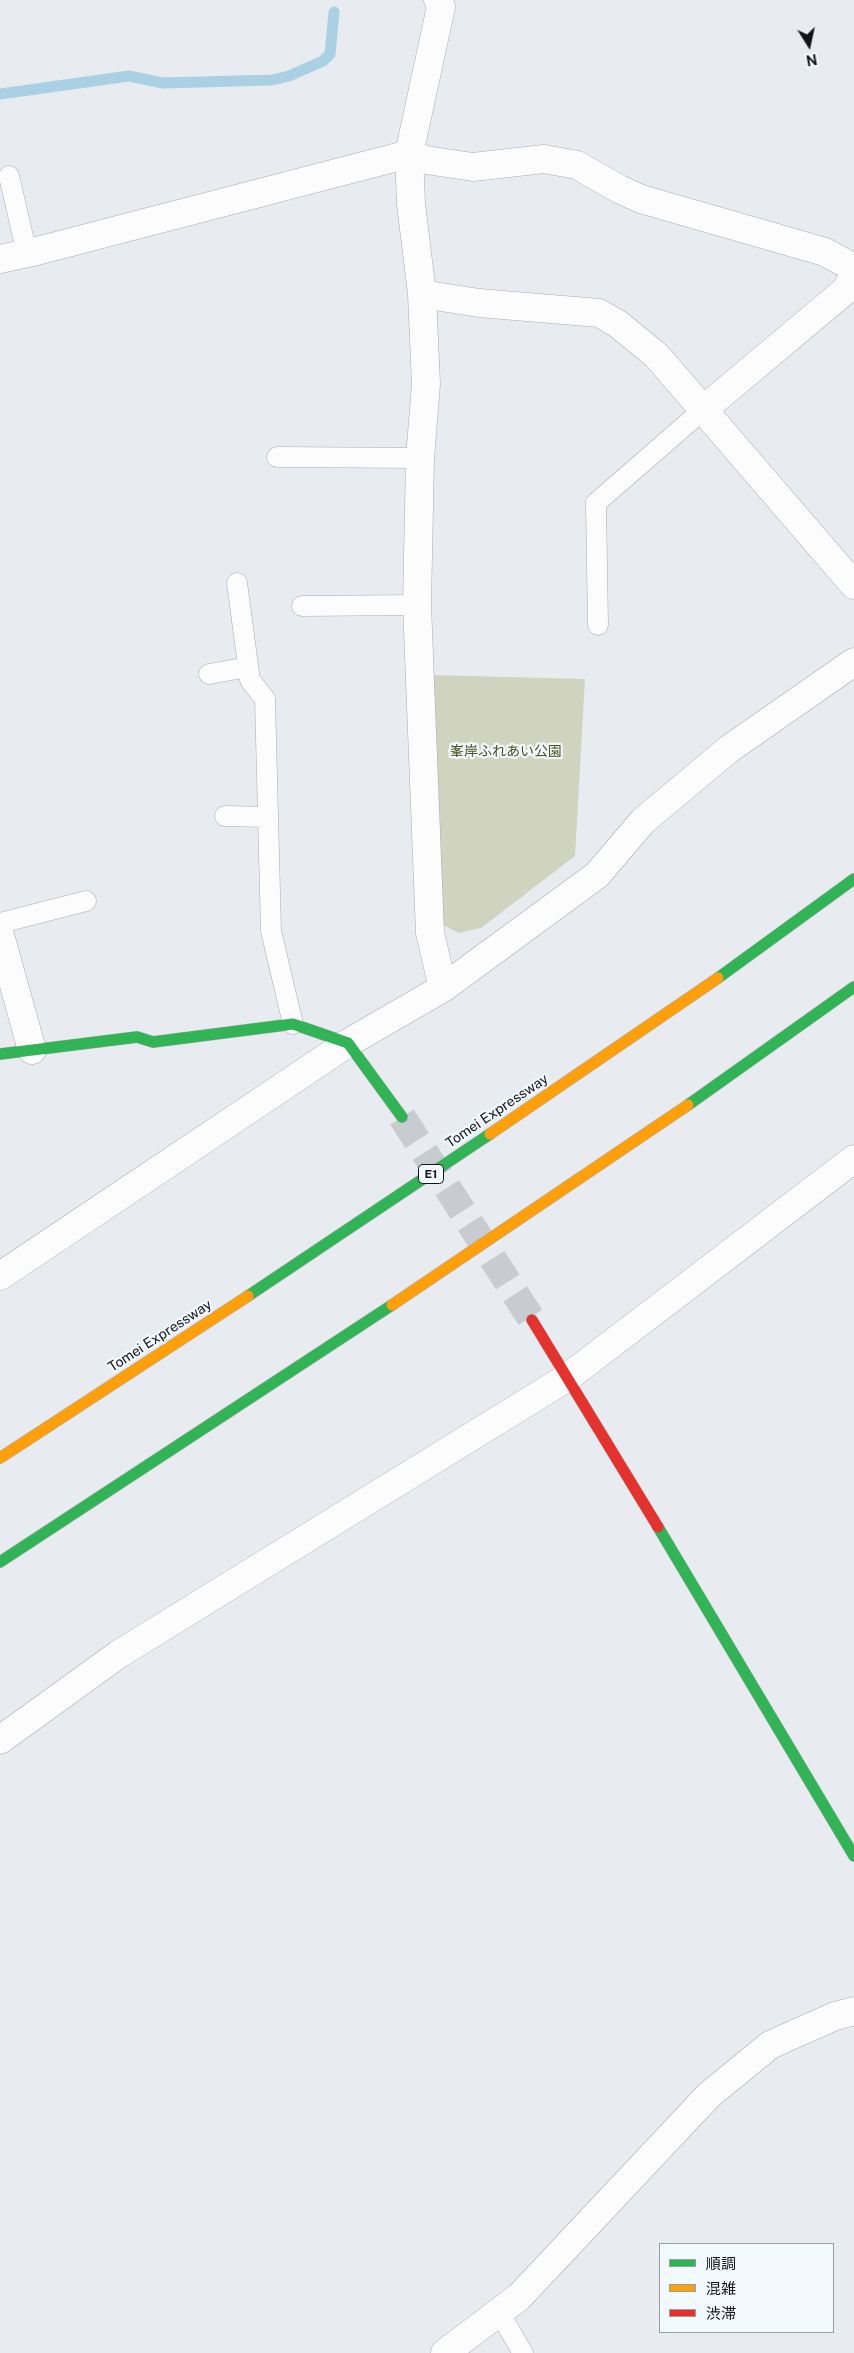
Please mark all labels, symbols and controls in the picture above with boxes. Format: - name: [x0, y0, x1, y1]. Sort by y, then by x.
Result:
- north arrow: [784, 20, 834, 70]
- text: N: [805, 51, 818, 69]
- park label: 峯岸ふれあい公園: [450, 744, 562, 760]
- street label: Tomei Expressway: [443, 1070, 551, 1152]
- road number: E1: [418, 1164, 444, 1184]
- street label: Tomei Expressway: [105, 1296, 215, 1376]
- legend: [659, 2243, 834, 2333]
- text: 順調: [706, 2255, 736, 2272]
- text: 混雑: [706, 2280, 736, 2297]
- text: 渋滞: [706, 2305, 736, 2322]

